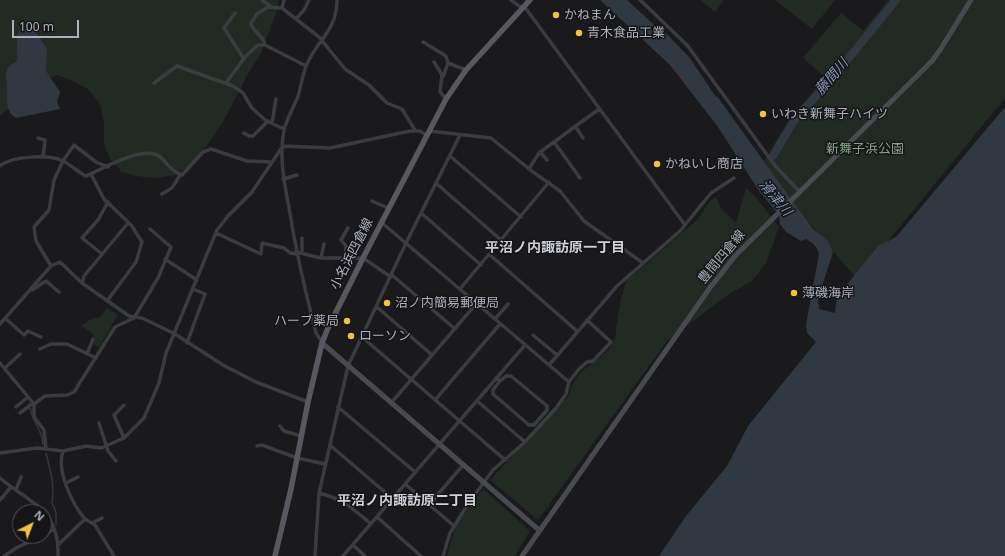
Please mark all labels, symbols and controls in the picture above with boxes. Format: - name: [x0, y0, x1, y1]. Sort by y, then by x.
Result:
- place label: かねまん: [564, 7, 616, 23]
- marker: かねまん: [551, 10, 561, 20]
- scale bar: [14, 12, 81, 38]
- text: 100 m: [19, 18, 54, 35]
- place label: 青木食品工業: [587, 25, 665, 41]
- marker: 青木食品工業: [574, 28, 584, 38]
- water label: 藤間川: [812, 56, 852, 98]
- place label: いわき新舞子ハイツ: [771, 106, 888, 122]
- marker: いわき新舞子ハイツ: [758, 109, 768, 119]
- park label: 新舞子浜公園: [826, 141, 904, 157]
- place label: かねいし商店: [665, 156, 743, 172]
- marker: かねいし商店: [652, 159, 662, 169]
- water label: 滑津川: [755, 177, 795, 219]
- street label: 小名浜四倉線: [327, 216, 377, 292]
- street label: 豊間四倉線: [695, 227, 749, 287]
- district label: 平沼ノ内諏訪原一丁目: [485, 240, 625, 256]
- place label: 薄磯海岸: [802, 285, 854, 301]
- marker: 薄磯海岸: [789, 288, 799, 298]
- place label: 沼ノ内簡易郵便局: [395, 295, 499, 311]
- marker: 沼ノ内簡易郵便局: [382, 298, 392, 308]
- place label: ハーブ薬局: [274, 313, 339, 329]
- marker: ハーブ薬局: [342, 316, 352, 326]
- place label: ローソン: [359, 328, 411, 344]
- marker: ローソン: [346, 331, 356, 341]
- district label: 平沼ノ内諏訪原二丁目: [337, 493, 477, 509]
- north arrow: [12, 504, 52, 544]
- text: N: [31, 507, 48, 524]

